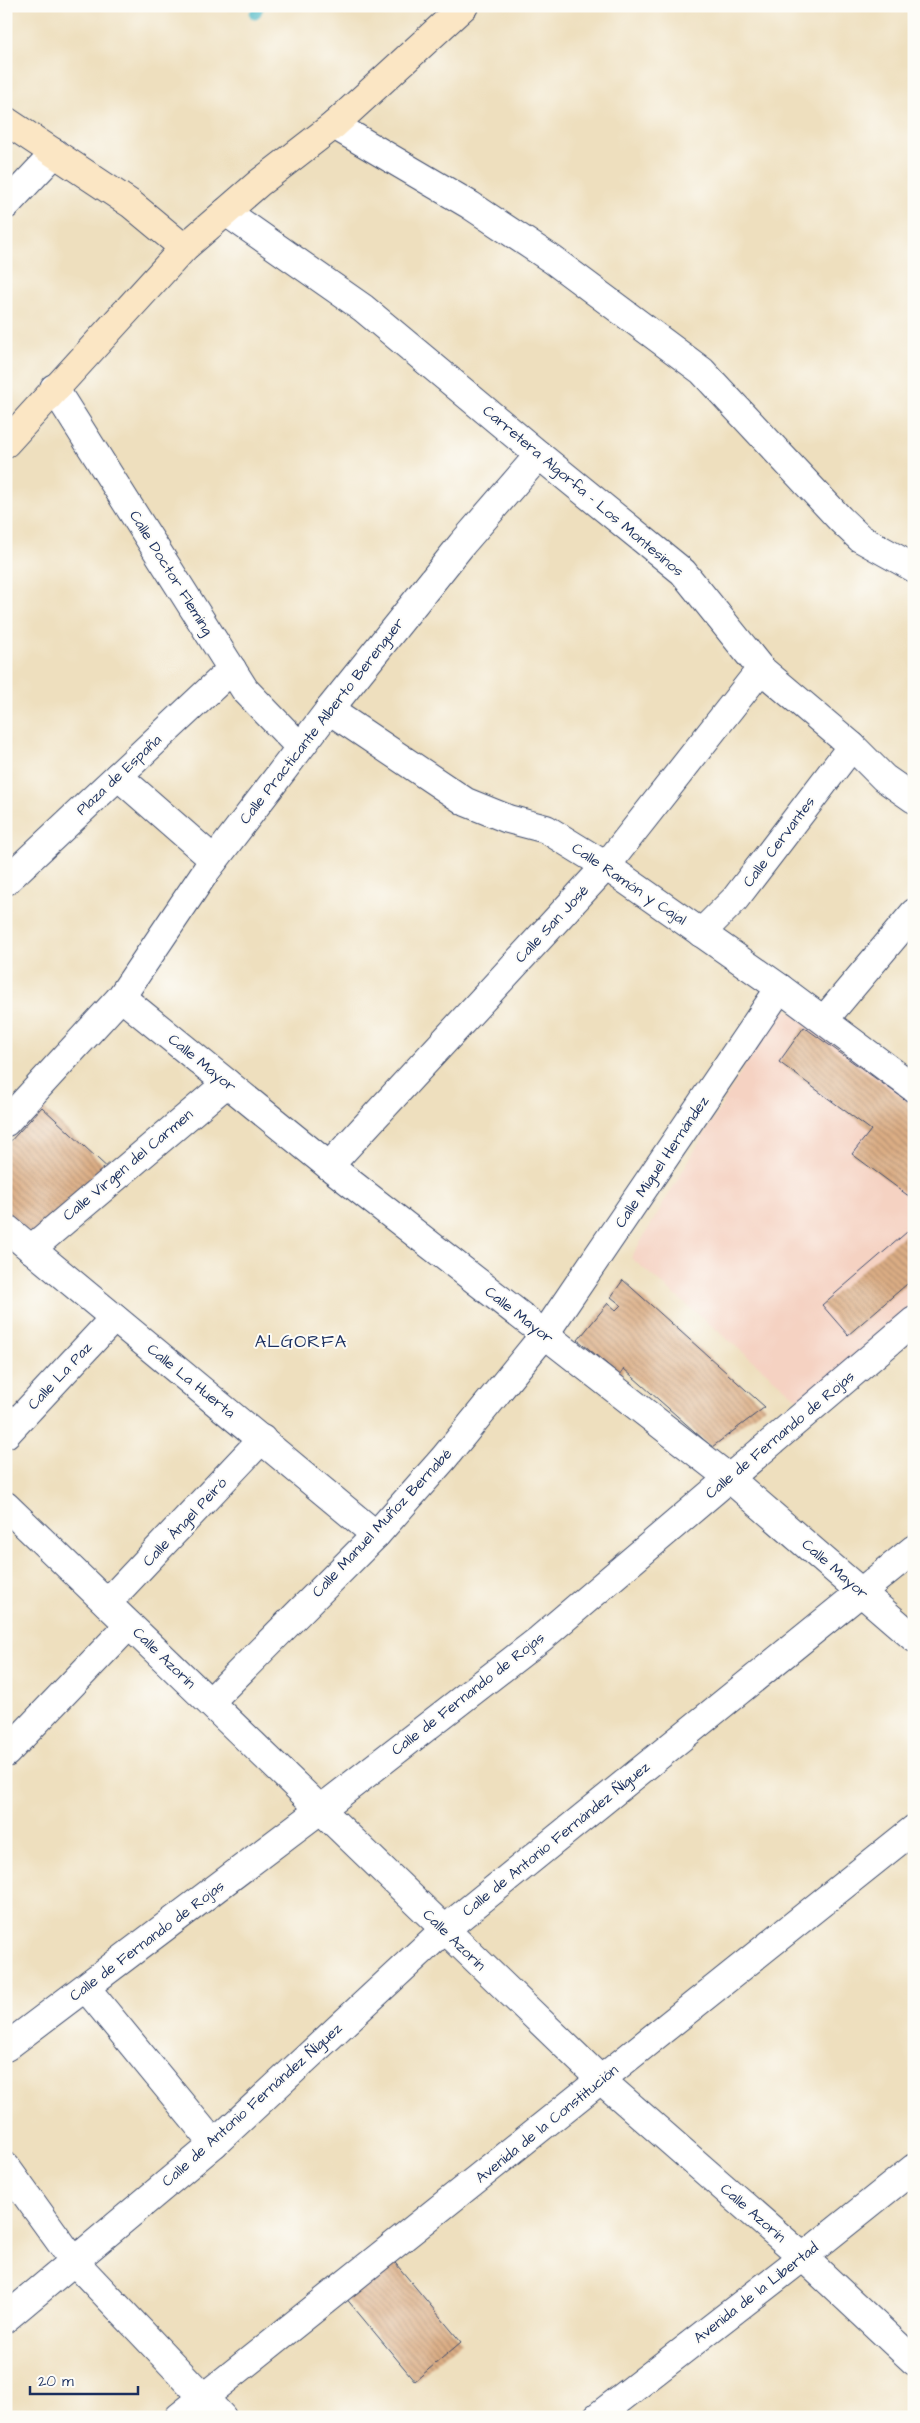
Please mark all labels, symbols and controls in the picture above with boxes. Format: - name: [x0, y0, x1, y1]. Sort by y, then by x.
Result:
- street label: Carretera Algorfa - Los Montesinos: [477, 400, 688, 583]
- street label: Calle Doctor Fleming: [123, 507, 218, 640]
- street label: Calle Practicante Alberto Berenguer: [235, 613, 410, 829]
- street label: Plaza de España: [72, 730, 167, 820]
- street label: Calle Cervantes: [738, 792, 820, 892]
- street label: Calle Ramón y Cajal: [567, 838, 690, 931]
- street label: Calle San José: [510, 880, 594, 968]
- street label: Calle Mayor: [163, 1029, 241, 1098]
- street label: Calle Miguel Hernández: [610, 1091, 715, 1233]
- street label: Calle Virgen del Carmen: [58, 1104, 199, 1227]
- street label: Calle Mayor: [480, 1281, 558, 1349]
- district label: ALGORFA: [255, 1329, 347, 1354]
- street label: Calle La Paz: [23, 1337, 97, 1415]
- street label: Calle La Huerta: [142, 1339, 240, 1423]
- street label: Calle de Fernando de Rojas: [701, 1366, 860, 1504]
- street label: Calle Manuel Muñoz Bernabé: [307, 1444, 457, 1602]
- street label: Calle Ángel Peiró: [138, 1472, 233, 1572]
- street label: Calle Mayor: [796, 1534, 873, 1605]
- street label: Calle Azorín: [128, 1622, 201, 1694]
- street label: Calle de Fernando de Rojas: [387, 1627, 549, 1761]
- street label: Calle de Antonio Fernández Ñíguez: [458, 1756, 655, 1922]
- street label: Calle de Fernando de Rojas: [65, 1875, 229, 2006]
- street label: Calle Azorín: [418, 1904, 491, 1976]
- street label: Calle de Antonio Fernández Ñíguez: [157, 2018, 348, 2192]
- street label: Avenida de la Constitución: [471, 2059, 623, 2188]
- street label: Calle Azorín: [716, 2179, 791, 2248]
- street label: Avenida de la Libertad: [689, 2237, 823, 2348]
- scale bar: [30, 2363, 138, 2395]
- text: 20 m: [38, 2371, 74, 2392]

